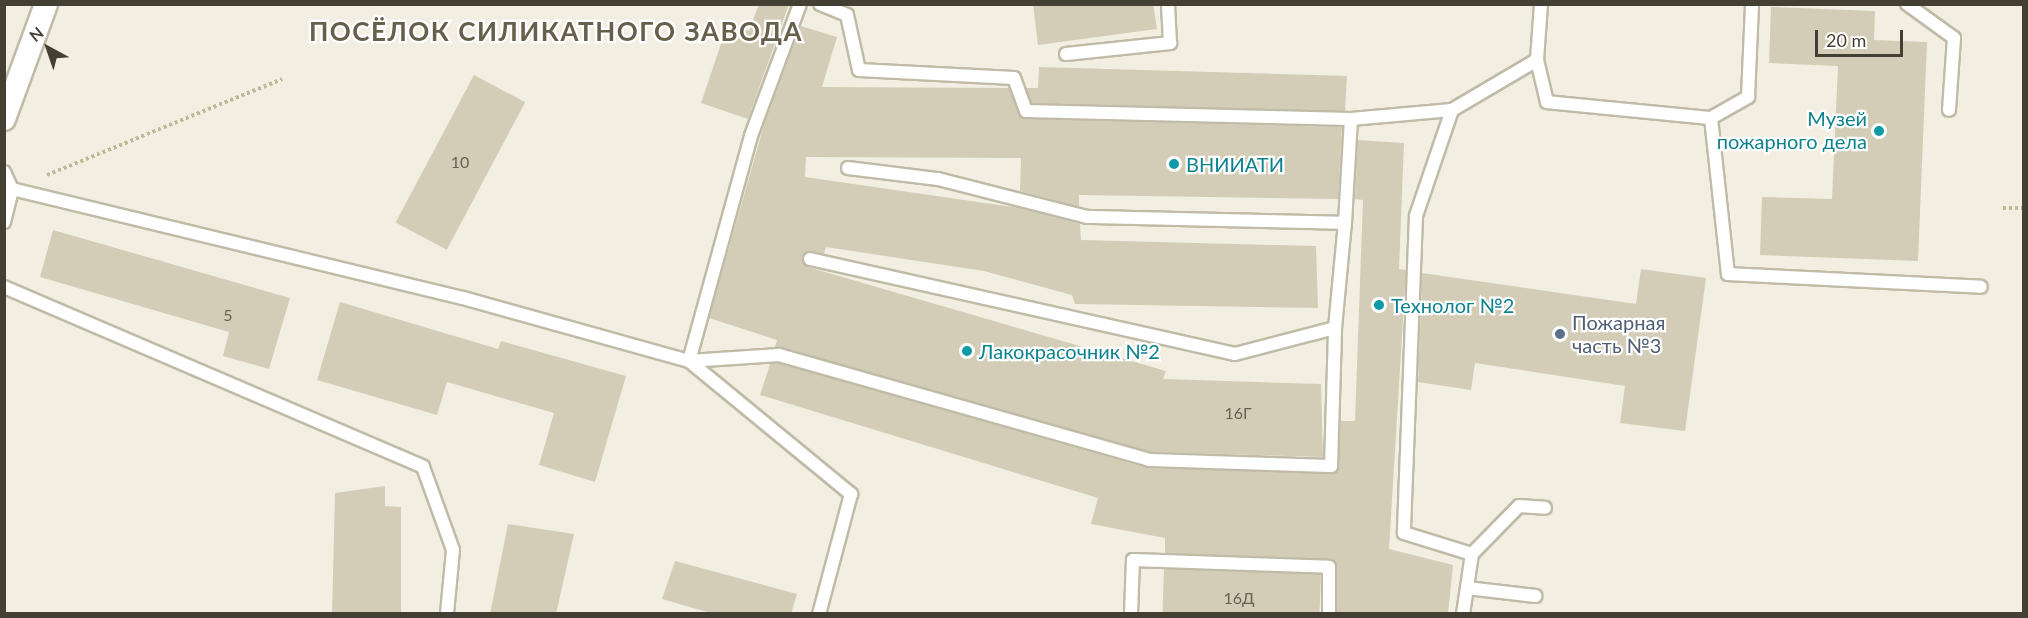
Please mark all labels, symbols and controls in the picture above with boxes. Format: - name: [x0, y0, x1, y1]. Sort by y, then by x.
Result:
- district label: ПОСЁЛОК СИЛИКАТНОГО ЗАВОДА: [309, 16, 803, 48]
- north arrow: [18, 18, 78, 78]
- scale bar: [1818, 18, 1906, 56]
- text: N: [25, 23, 47, 45]
- text: 20 m: [1826, 29, 1866, 51]
- place label: Музей пожарного дела: [1717, 107, 1867, 154]
- marker: Музей пожарного дела: [1872, 124, 1886, 138]
- house number: 10: [451, 152, 469, 172]
- place label: ВНИИАТИ: [1186, 152, 1284, 176]
- marker: ВНИИАТИ: [1167, 157, 1181, 171]
- place label: Технолог №2: [1391, 293, 1514, 317]
- marker: Технолог №2: [1372, 298, 1386, 312]
- house number: 5: [223, 305, 233, 325]
- place label: Пожарная часть №3: [1572, 310, 1665, 357]
- marker: Пожарная часть №3: [1553, 327, 1567, 341]
- place label: Лакокрасочник №2: [979, 339, 1160, 363]
- marker: Лакокрасочник №2: [960, 344, 974, 358]
- house number: 16Г: [1224, 403, 1252, 423]
- house number: 16Д: [1223, 588, 1255, 608]

